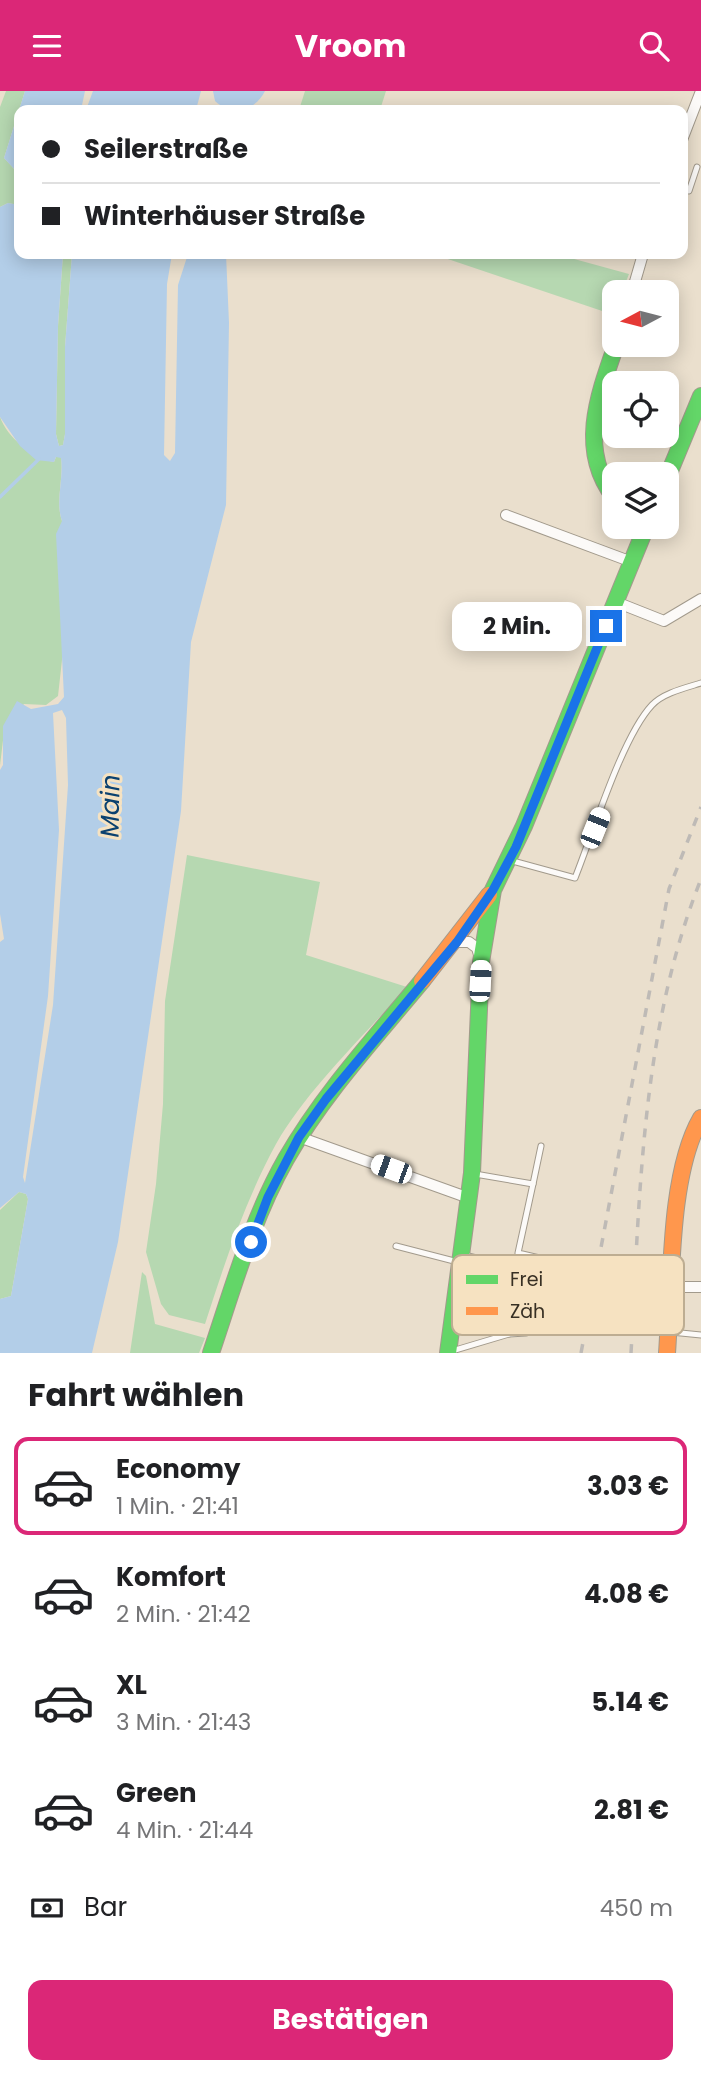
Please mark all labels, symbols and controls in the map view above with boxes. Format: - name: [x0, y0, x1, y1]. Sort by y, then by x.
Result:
- text: Vroom: [295, 23, 406, 68]
- icon: menu: [28, 27, 66, 65]
- icon: search: [635, 27, 673, 65]
- text: Seilerstraße: [84, 131, 248, 167]
- text: Winterhäuser Straße: [84, 198, 365, 234]
- north arrow: [602, 280, 679, 357]
- map controls: [602, 280, 679, 539]
- button: locate: [602, 371, 679, 448]
- button: layers: [602, 462, 679, 539]
- callout: 2 Min.: [452, 601, 582, 651]
- text: 2 Min.: [483, 610, 551, 642]
- route end: [590, 610, 622, 642]
- water label: Main: [91, 774, 129, 838]
- car: [578, 805, 613, 851]
- car: [469, 959, 492, 1003]
- car: [368, 1152, 415, 1186]
- route start: [235, 1226, 267, 1258]
- legend: [452, 1255, 684, 1335]
- text: Frei: [510, 1266, 543, 1293]
- text: Zäh: [510, 1298, 545, 1325]
- text: Fahrt wählen: [28, 1372, 244, 1417]
- text: Economy: [116, 1451, 240, 1487]
- icon: car: [32, 1455, 95, 1518]
- text: 3.03 €: [587, 1468, 669, 1504]
- text: 1 Min. · 21:41: [116, 1490, 239, 1522]
- text: Komfort: [116, 1559, 226, 1595]
- icon: car: [32, 1563, 95, 1626]
- text: 4.08 €: [584, 1576, 669, 1612]
- text: 2 Min. · 21:42: [116, 1598, 251, 1630]
- text: XL: [116, 1667, 147, 1703]
- icon: car: [32, 1671, 95, 1734]
- text: 5.14 €: [591, 1684, 669, 1720]
- text: 3 Min. · 21:43: [116, 1706, 251, 1738]
- text: Green: [116, 1775, 197, 1811]
- icon: car: [32, 1779, 95, 1842]
- text: 2.81 €: [594, 1792, 669, 1828]
- text: 4 Min. · 21:44: [116, 1814, 253, 1846]
- icon: cash: [28, 1889, 66, 1927]
- text: Bar: [84, 1889, 127, 1925]
- text: 450 m: [600, 1892, 673, 1924]
- button: Bestätigen: [28, 1980, 673, 2060]

